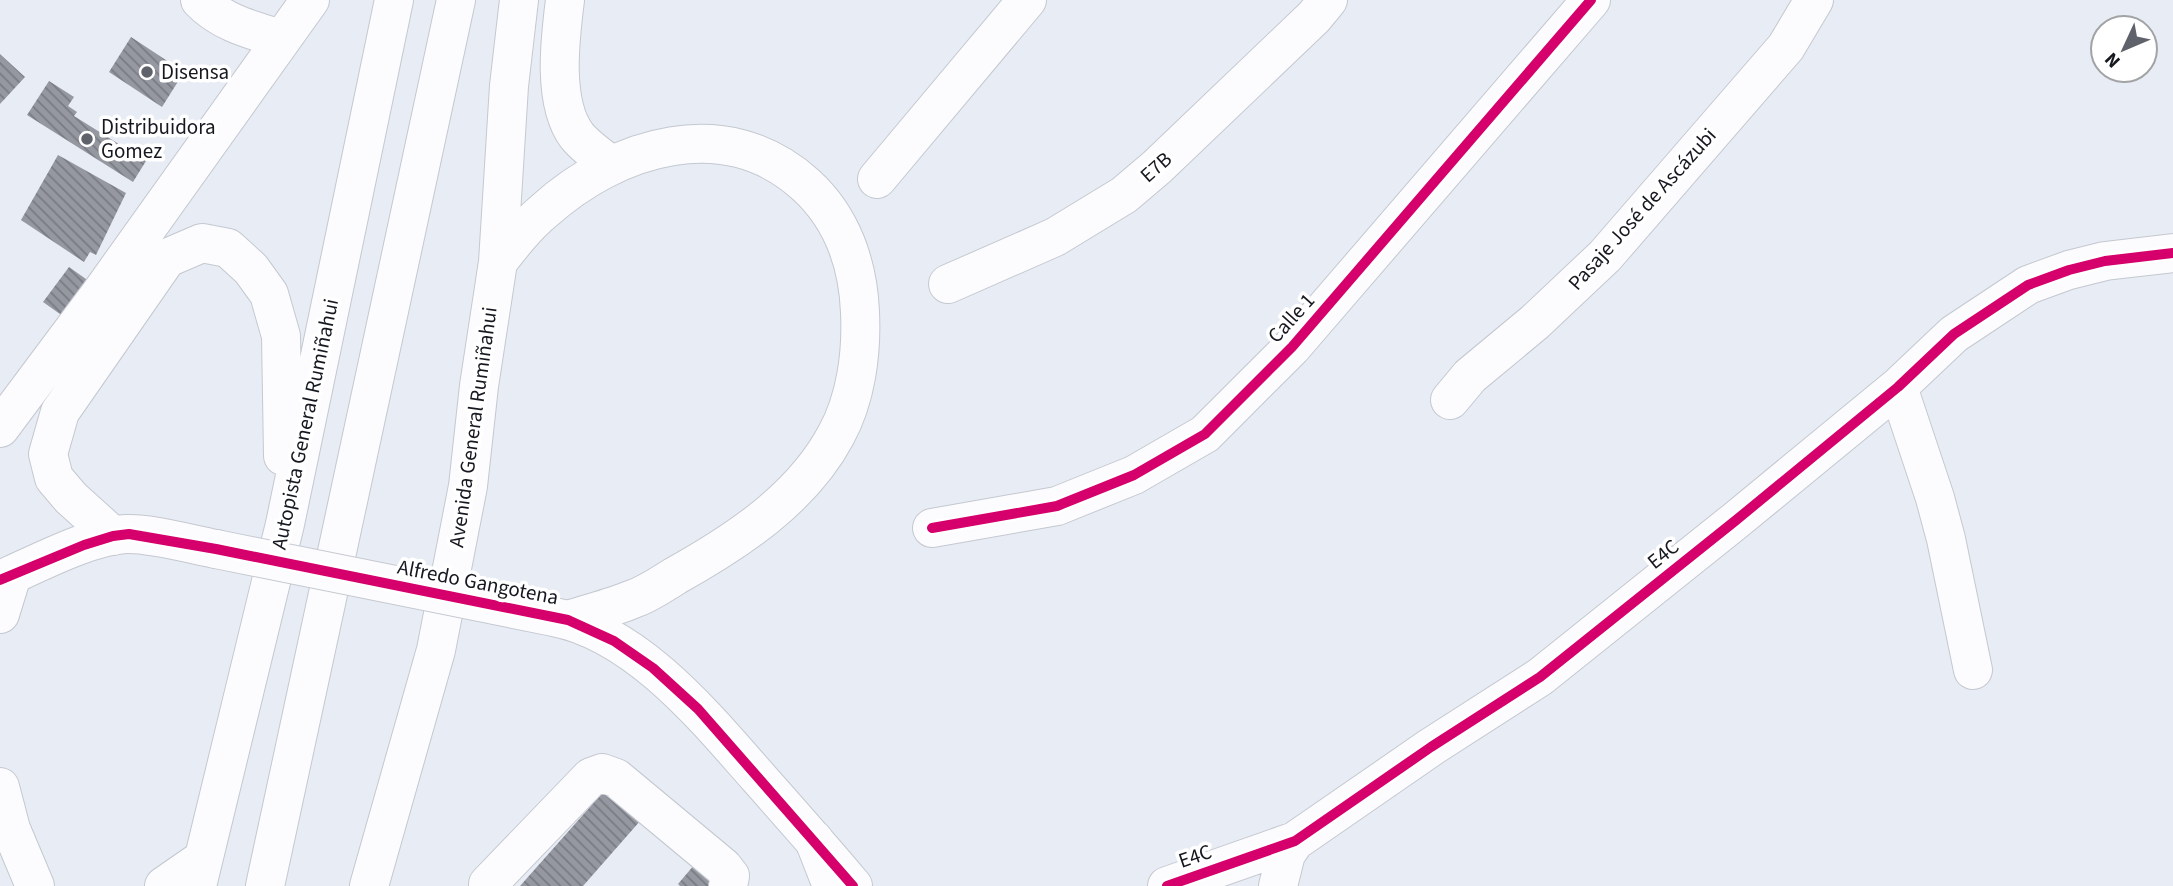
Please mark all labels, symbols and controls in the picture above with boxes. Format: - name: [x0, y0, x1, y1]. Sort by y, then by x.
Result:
- north arrow: [2089, 14, 2159, 84]
- text: N: [2099, 46, 2127, 74]
- place label: Disensa: [161, 57, 229, 87]
- marker: Disensa: [139, 64, 155, 80]
- place label: Distribuidora Gomez: [101, 112, 216, 166]
- street label: Pasaje José de Ascázubi: [1561, 121, 1723, 297]
- marker: Distribuidora Gomez: [79, 131, 95, 147]
- street label: E7B: [1133, 145, 1179, 189]
- street label: Calle 1: [1260, 286, 1322, 350]
- street label: Autopista General Rumiñahui: [264, 296, 346, 552]
- street label: Avenida General Rumiñahui: [441, 305, 505, 549]
- street label: E4C: [1641, 532, 1685, 576]
- street label: Alfredo Gangotena: [395, 552, 561, 612]
- street label: E4C: [1174, 836, 1216, 876]

